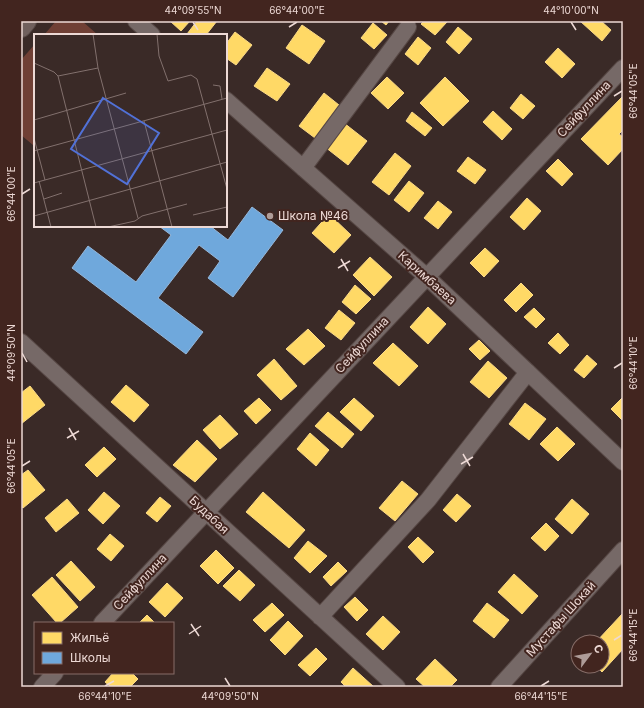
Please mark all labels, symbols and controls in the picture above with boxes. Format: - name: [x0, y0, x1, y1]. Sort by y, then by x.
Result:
- text: 44°09'55"N: [164, 4, 222, 16]
- text: 66°44'00"E: [269, 4, 325, 16]
- text: 44°10'00"N: [543, 4, 599, 16]
- inset map: [34, 34, 227, 227]
- text: 66°44'05"E: [627, 63, 639, 119]
- street label: Сейфуллина: [554, 77, 614, 140]
- text: 66°44'00"E: [5, 166, 17, 222]
- place label: Школа №46: [278, 208, 348, 223]
- marker: Школа №46: [265, 211, 275, 221]
- street label: Каримбаева: [395, 248, 459, 308]
- street label: Сейфуллина: [332, 313, 392, 376]
- text: 44°09'50"N: [5, 324, 17, 382]
- text: 66°44'10"E: [627, 336, 639, 390]
- text: 66°44'05"E: [5, 438, 17, 494]
- street label: Будабая: [186, 493, 232, 537]
- street label: Сейфуллина: [110, 550, 170, 613]
- street label: Мустафы Шокай: [523, 578, 598, 659]
- text: 66°44'15"E: [627, 608, 639, 662]
- legend: [34, 622, 174, 674]
- text: Жильё: [70, 630, 109, 645]
- north arrow: [570, 634, 610, 674]
- text: С: [590, 642, 607, 656]
- text: Школы: [70, 650, 111, 665]
- text: 66°44'10"E: [78, 690, 132, 702]
- text: 44°09'50"N: [201, 690, 259, 702]
- text: 66°44'15"E: [514, 690, 568, 702]

